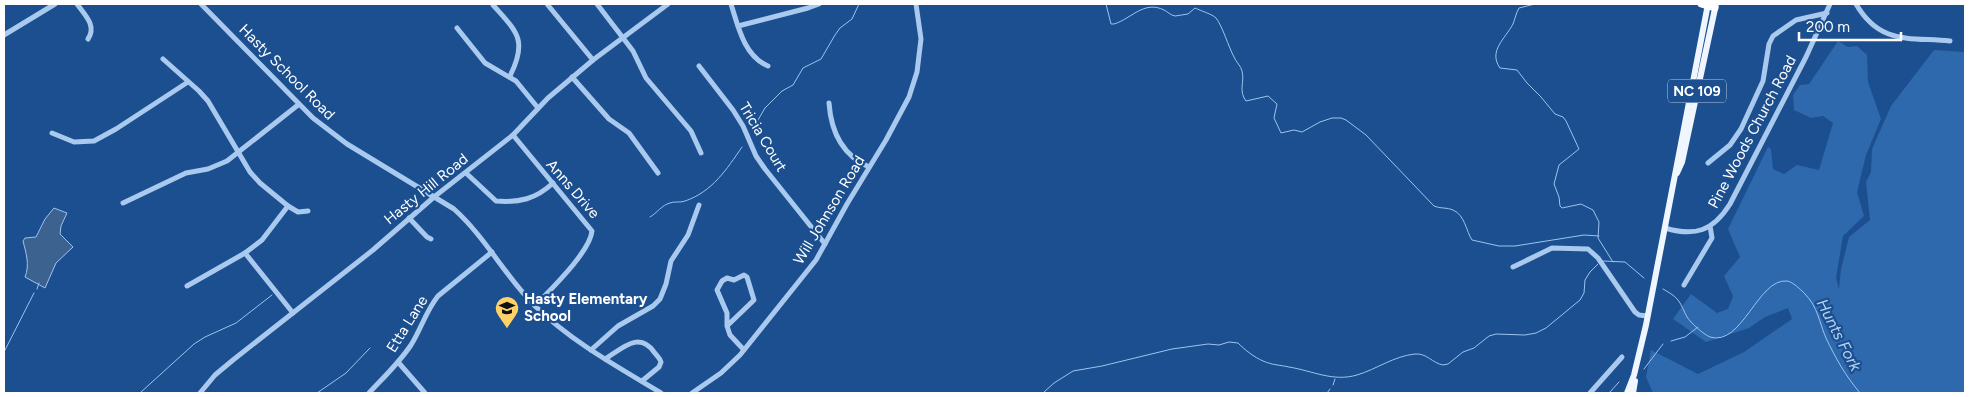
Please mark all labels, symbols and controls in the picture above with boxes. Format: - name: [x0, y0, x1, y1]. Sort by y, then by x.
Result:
- scale bar: [1799, 10, 1902, 42]
- text: 200 m: [1806, 18, 1850, 36]
- street label: Hasty School Road: [235, 20, 339, 124]
- street label: Pine Woods Church Road: [1704, 53, 1800, 211]
- road number: NC 109: [1668, 80, 1726, 102]
- street label: Tricia Court: [735, 99, 791, 175]
- street label: Hasty Hill Road: [380, 150, 472, 228]
- street label: Will Johnson Road: [789, 152, 869, 268]
- street label: Anns Drive: [542, 156, 604, 222]
- place label: Hasty Elementary School: [524, 290, 648, 325]
- street label: Etta Lane: [383, 292, 431, 356]
- school or university icon: Hasty Elementary School: [494, 295, 520, 329]
- water label: Hunts Fork: [1813, 296, 1866, 375]

